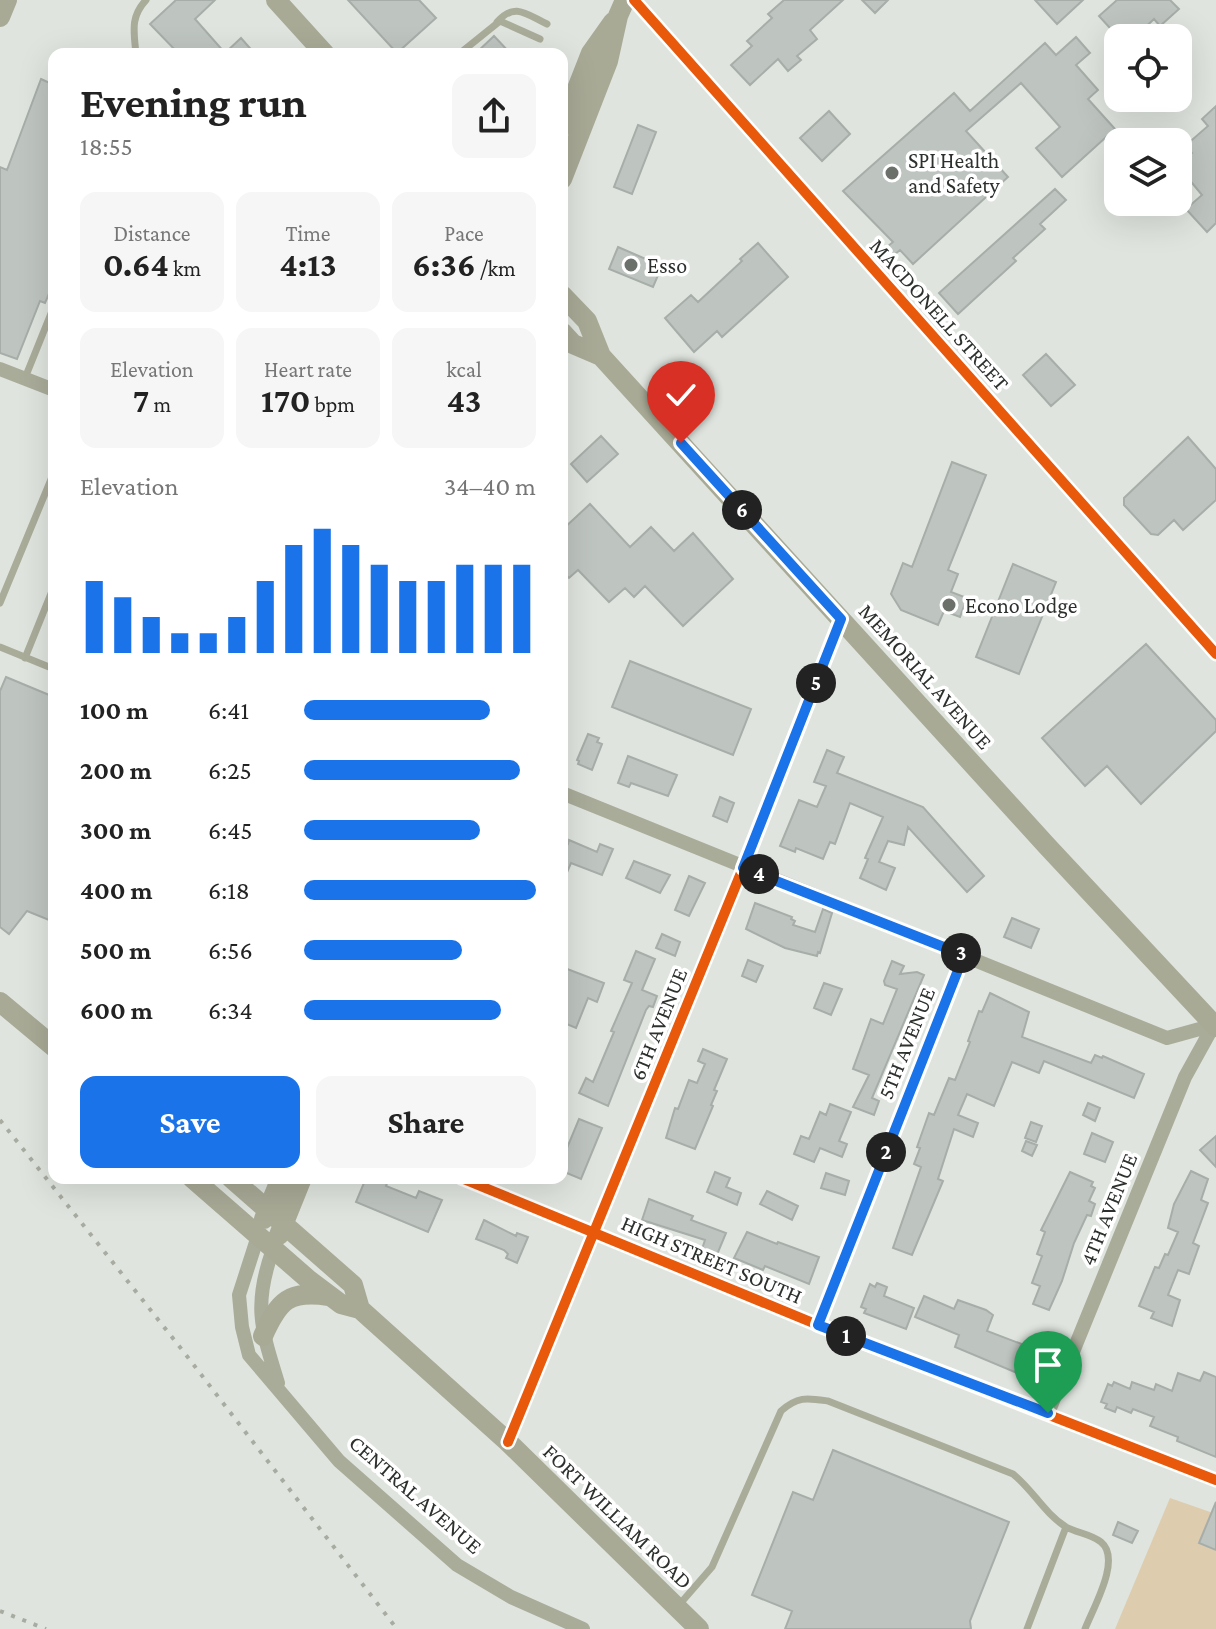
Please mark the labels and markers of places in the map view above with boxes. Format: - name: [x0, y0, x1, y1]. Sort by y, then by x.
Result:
- place label: SPI Health and Safety: [908, 148, 1000, 198]
- marker: SPI Health and Safety: [883, 164, 901, 182]
- place label: Esso: [647, 253, 687, 278]
- marker: Esso: [622, 256, 640, 274]
- pin: [647, 361, 715, 443]
- pin: 6: [722, 490, 762, 530]
- place label: Econo Lodge: [965, 593, 1077, 618]
- marker: Econo Lodge: [940, 596, 958, 614]
- pin: 5: [796, 663, 836, 703]
- pin: 4: [739, 854, 779, 894]
- pin: 3: [941, 933, 981, 973]
- pin: 2: [866, 1132, 906, 1172]
- pin: 1: [826, 1316, 866, 1356]
- pin: [1014, 1331, 1082, 1413]

